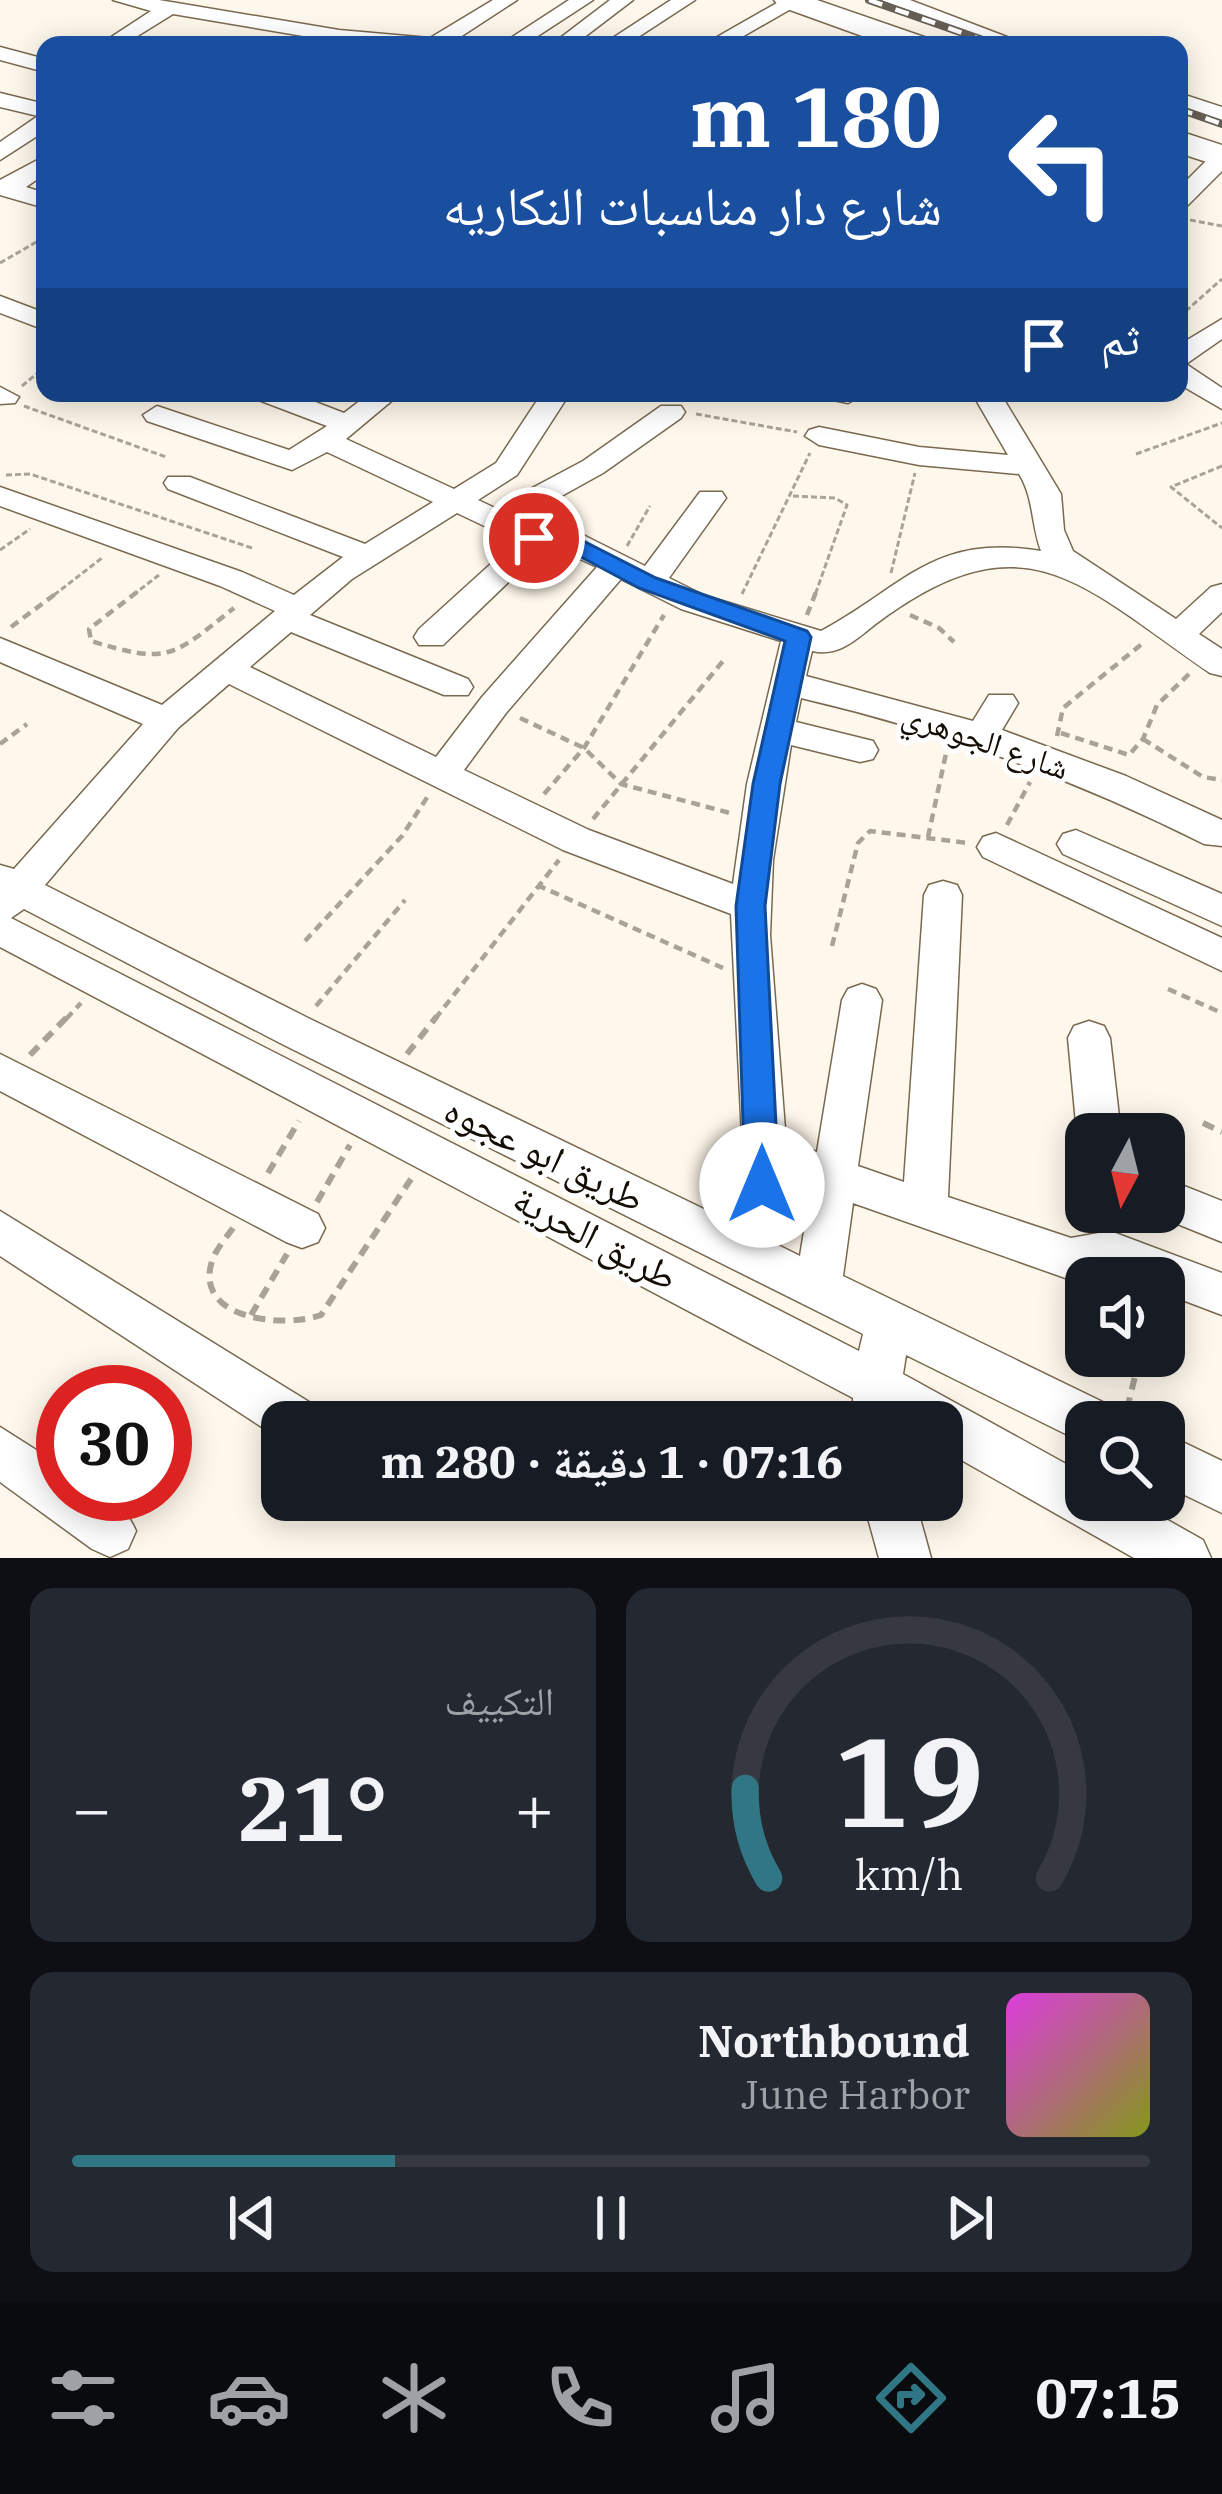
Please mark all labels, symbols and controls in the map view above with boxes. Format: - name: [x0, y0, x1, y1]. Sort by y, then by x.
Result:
- text: 180 m: [690, 61, 942, 170]
- icon: left: [984, 84, 1140, 240]
- text: شارع دار مناسبات النكاريه: [443, 170, 942, 240]
- text: ثم: [1101, 309, 1140, 367]
- icon: arrive: [1011, 312, 1077, 378]
- pin: [483, 487, 585, 589]
- icon: arrive: [501, 505, 567, 571]
- street label: شارع الجوهري: [895, 691, 1075, 794]
- street label: طريق ابو عجوه: [437, 1083, 653, 1223]
- north arrow: [1065, 1113, 1185, 1233]
- map controls: [1065, 1113, 1185, 1521]
- position arrow: [699, 1122, 825, 1248]
- street label: طريق الحرية: [505, 1172, 687, 1302]
- button: sound: [1065, 1257, 1185, 1377]
- speed limit sign: 30: [36, 1365, 192, 1521]
- button: search: [1065, 1401, 1185, 1521]
- text: 07:16 · 1 دقيقة · 280 m: [381, 1432, 843, 1490]
- text: التكييف: [445, 1675, 554, 1726]
- text: 19: [834, 1699, 984, 1861]
- text: 21°: [238, 1749, 388, 1866]
- text: −: [72, 1765, 112, 1851]
- text: +: [514, 1765, 554, 1851]
- text: km/h: [855, 1846, 963, 1902]
- text: Northbound: [698, 2011, 970, 2069]
- text: June Harbor: [741, 2069, 970, 2120]
- icon: previous: [219, 2185, 285, 2251]
- icon: pause: [578, 2185, 644, 2251]
- icon: next: [937, 2185, 1003, 2251]
- icon: filters: [41, 2356, 125, 2440]
- icon: car: [207, 2356, 291, 2440]
- icon: climate: [372, 2356, 456, 2440]
- icon: phone: [538, 2356, 622, 2440]
- icon: music: [704, 2356, 788, 2440]
- icon: directions: [869, 2356, 953, 2440]
- text: 07:15: [1035, 2363, 1181, 2433]

